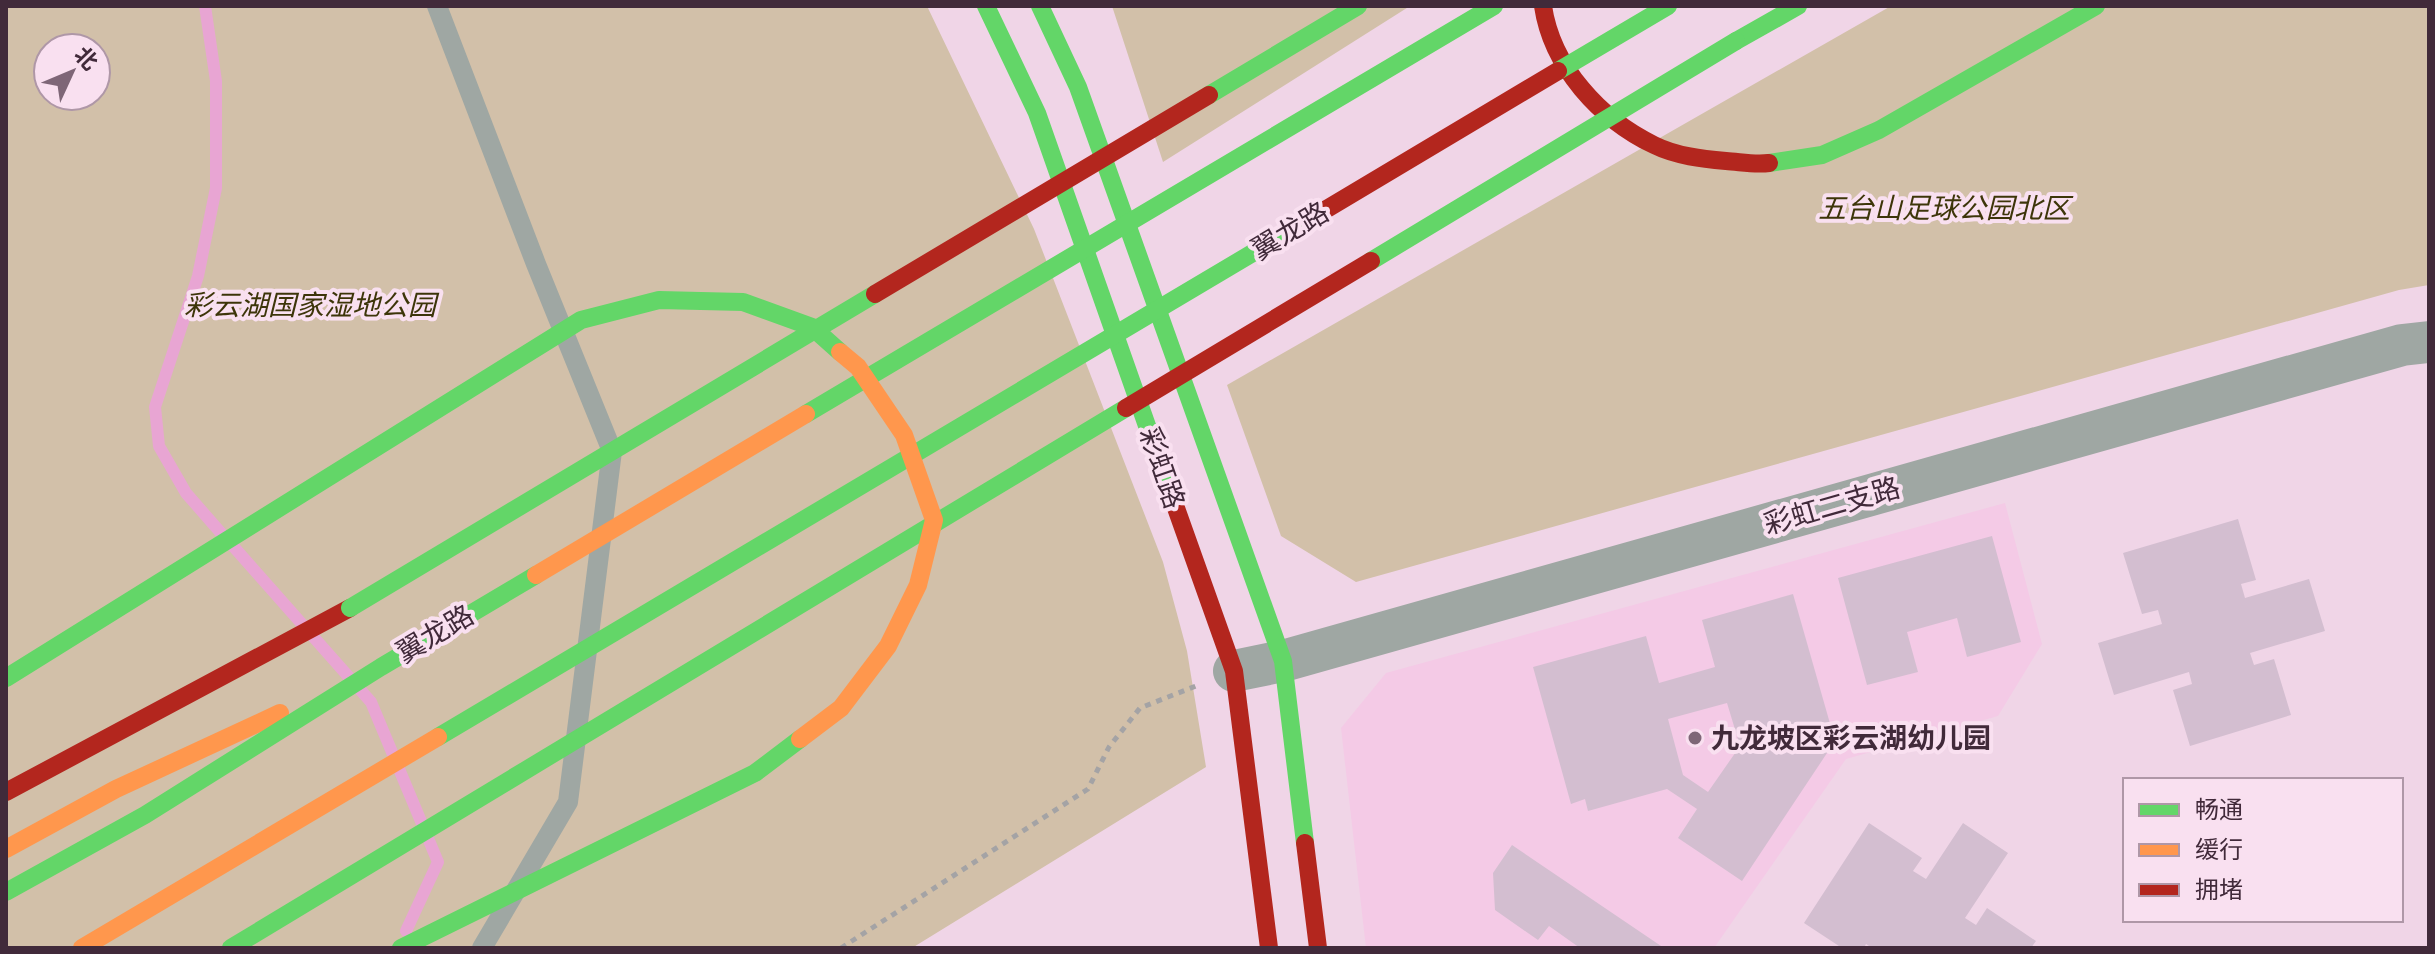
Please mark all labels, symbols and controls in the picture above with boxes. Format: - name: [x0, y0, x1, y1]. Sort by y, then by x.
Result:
- north arrow: [32, 32, 112, 112]
- text: 北: [69, 42, 103, 75]
- park label: 五台山足球公园北区: [1818, 193, 2074, 224]
- street label: 翼龙路: [1246, 196, 1334, 266]
- park label: 彩云湖国家湿地公园: [184, 290, 440, 321]
- street label: 彩虹路: [1134, 423, 1190, 513]
- street label: 彩虹二支路: [1760, 472, 1904, 540]
- street label: 翼龙路: [391, 599, 479, 669]
- place label: 九龙坡区彩云湖幼儿园: [1711, 723, 1991, 754]
- marker: 九龙坡区彩云湖幼儿园: [1686, 729, 1704, 747]
- legend: [2123, 778, 2403, 922]
- text: 畅通: [2195, 796, 2243, 823]
- text: 缓行: [2195, 836, 2243, 863]
- text: 拥堵: [2195, 876, 2243, 903]

